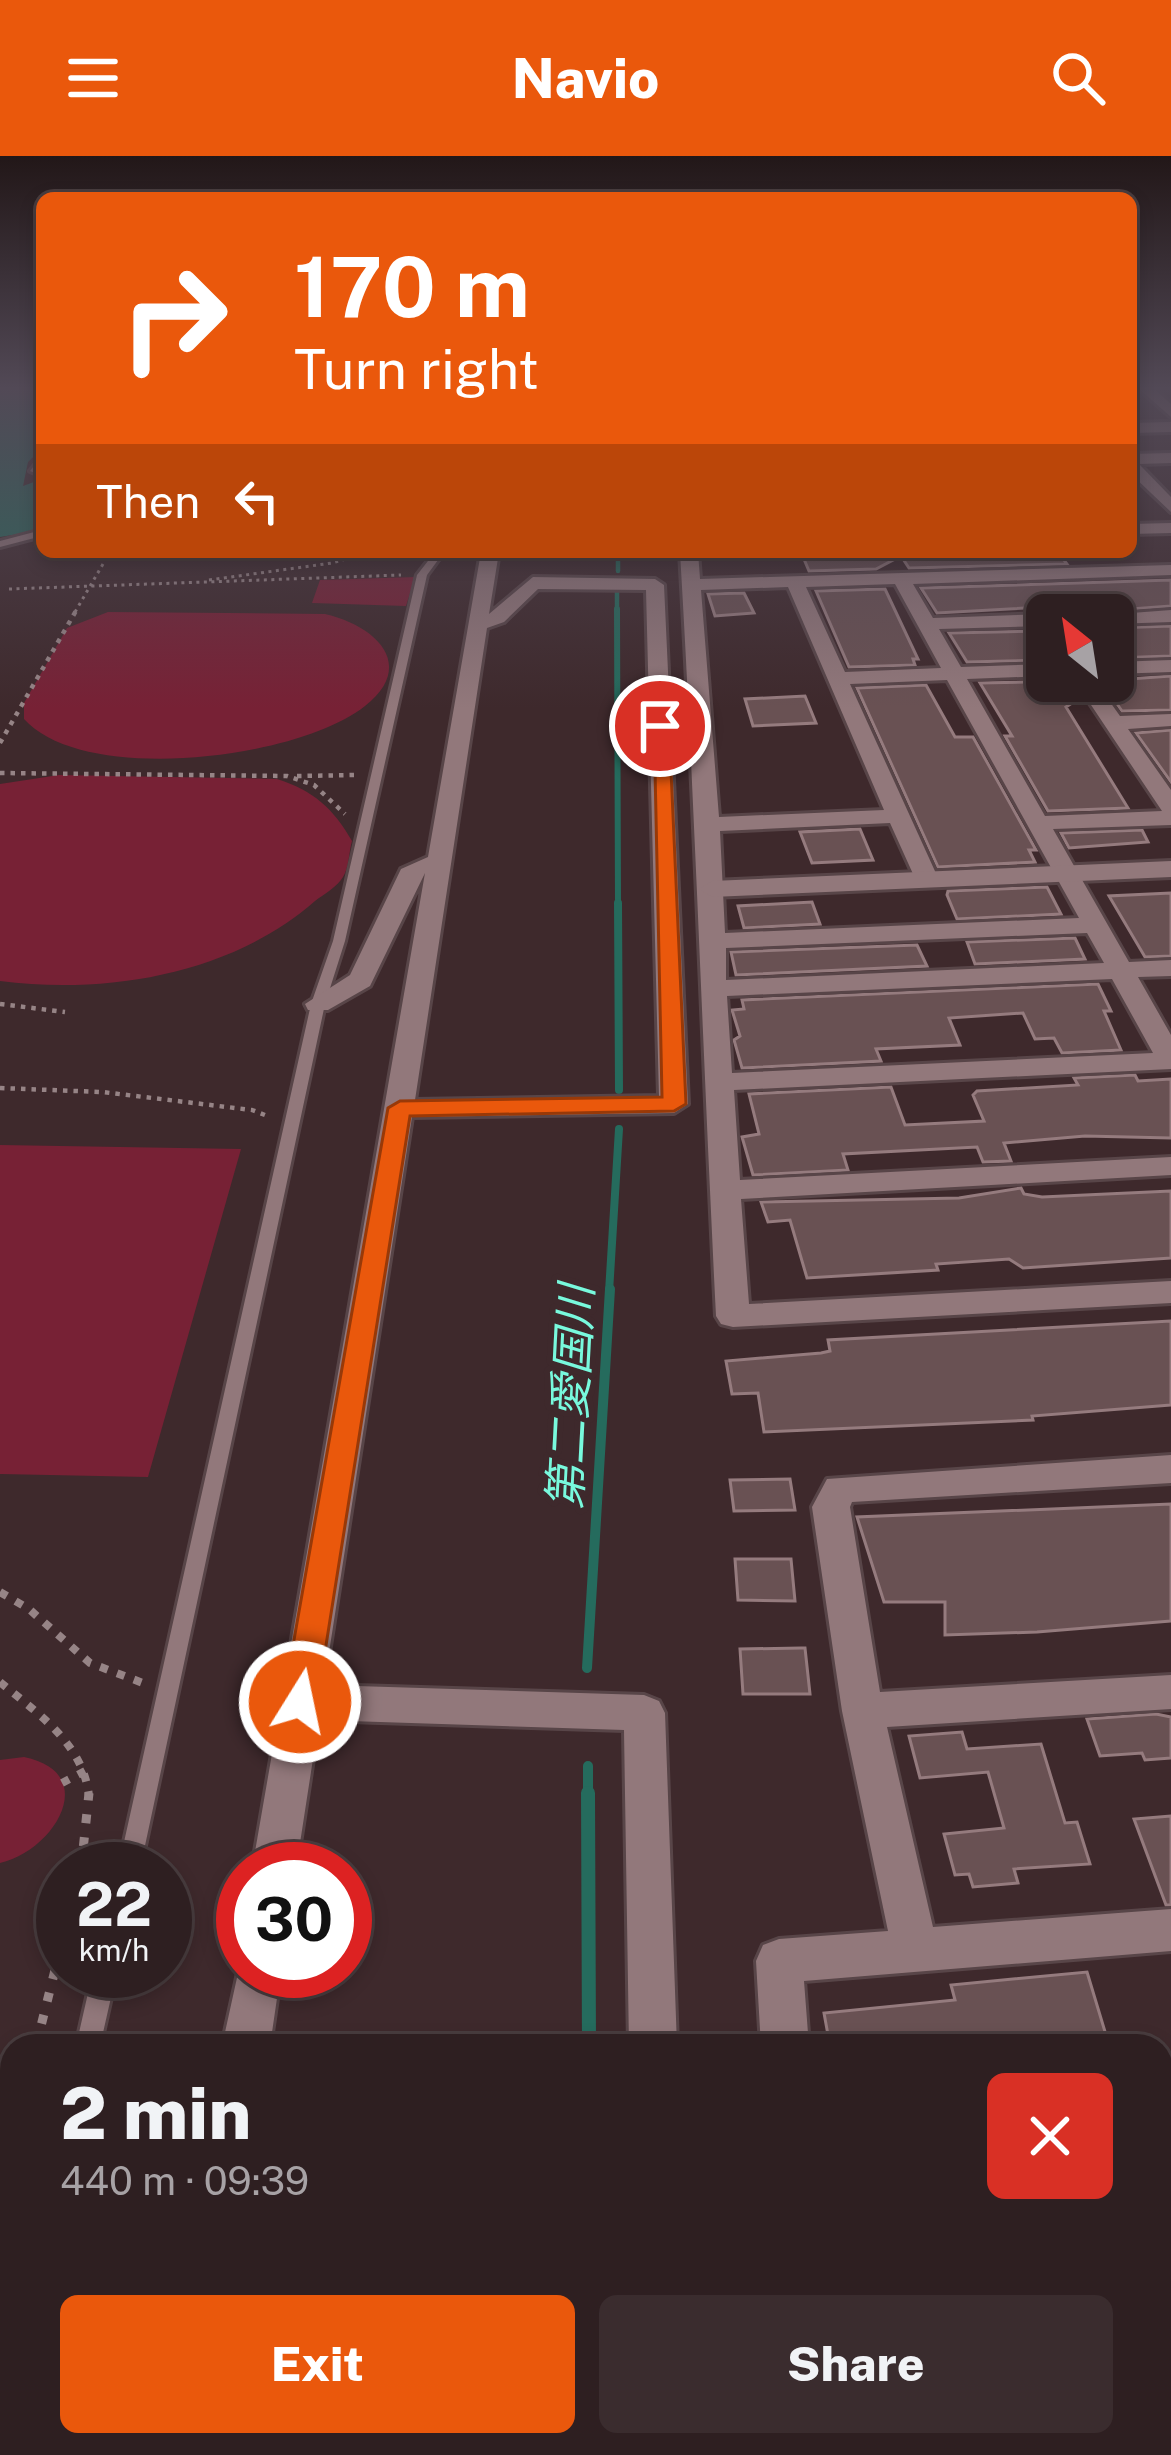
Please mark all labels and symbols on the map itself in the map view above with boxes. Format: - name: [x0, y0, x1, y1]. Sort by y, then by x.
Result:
- north arrow: [1026, 594, 1134, 702]
- pin: [609, 675, 711, 777]
- water label: 第二愛国川: [538, 1279, 603, 1511]
- position arrow: [237, 1639, 363, 1765]
- speed limit sign: 30: [216, 1842, 372, 1998]

